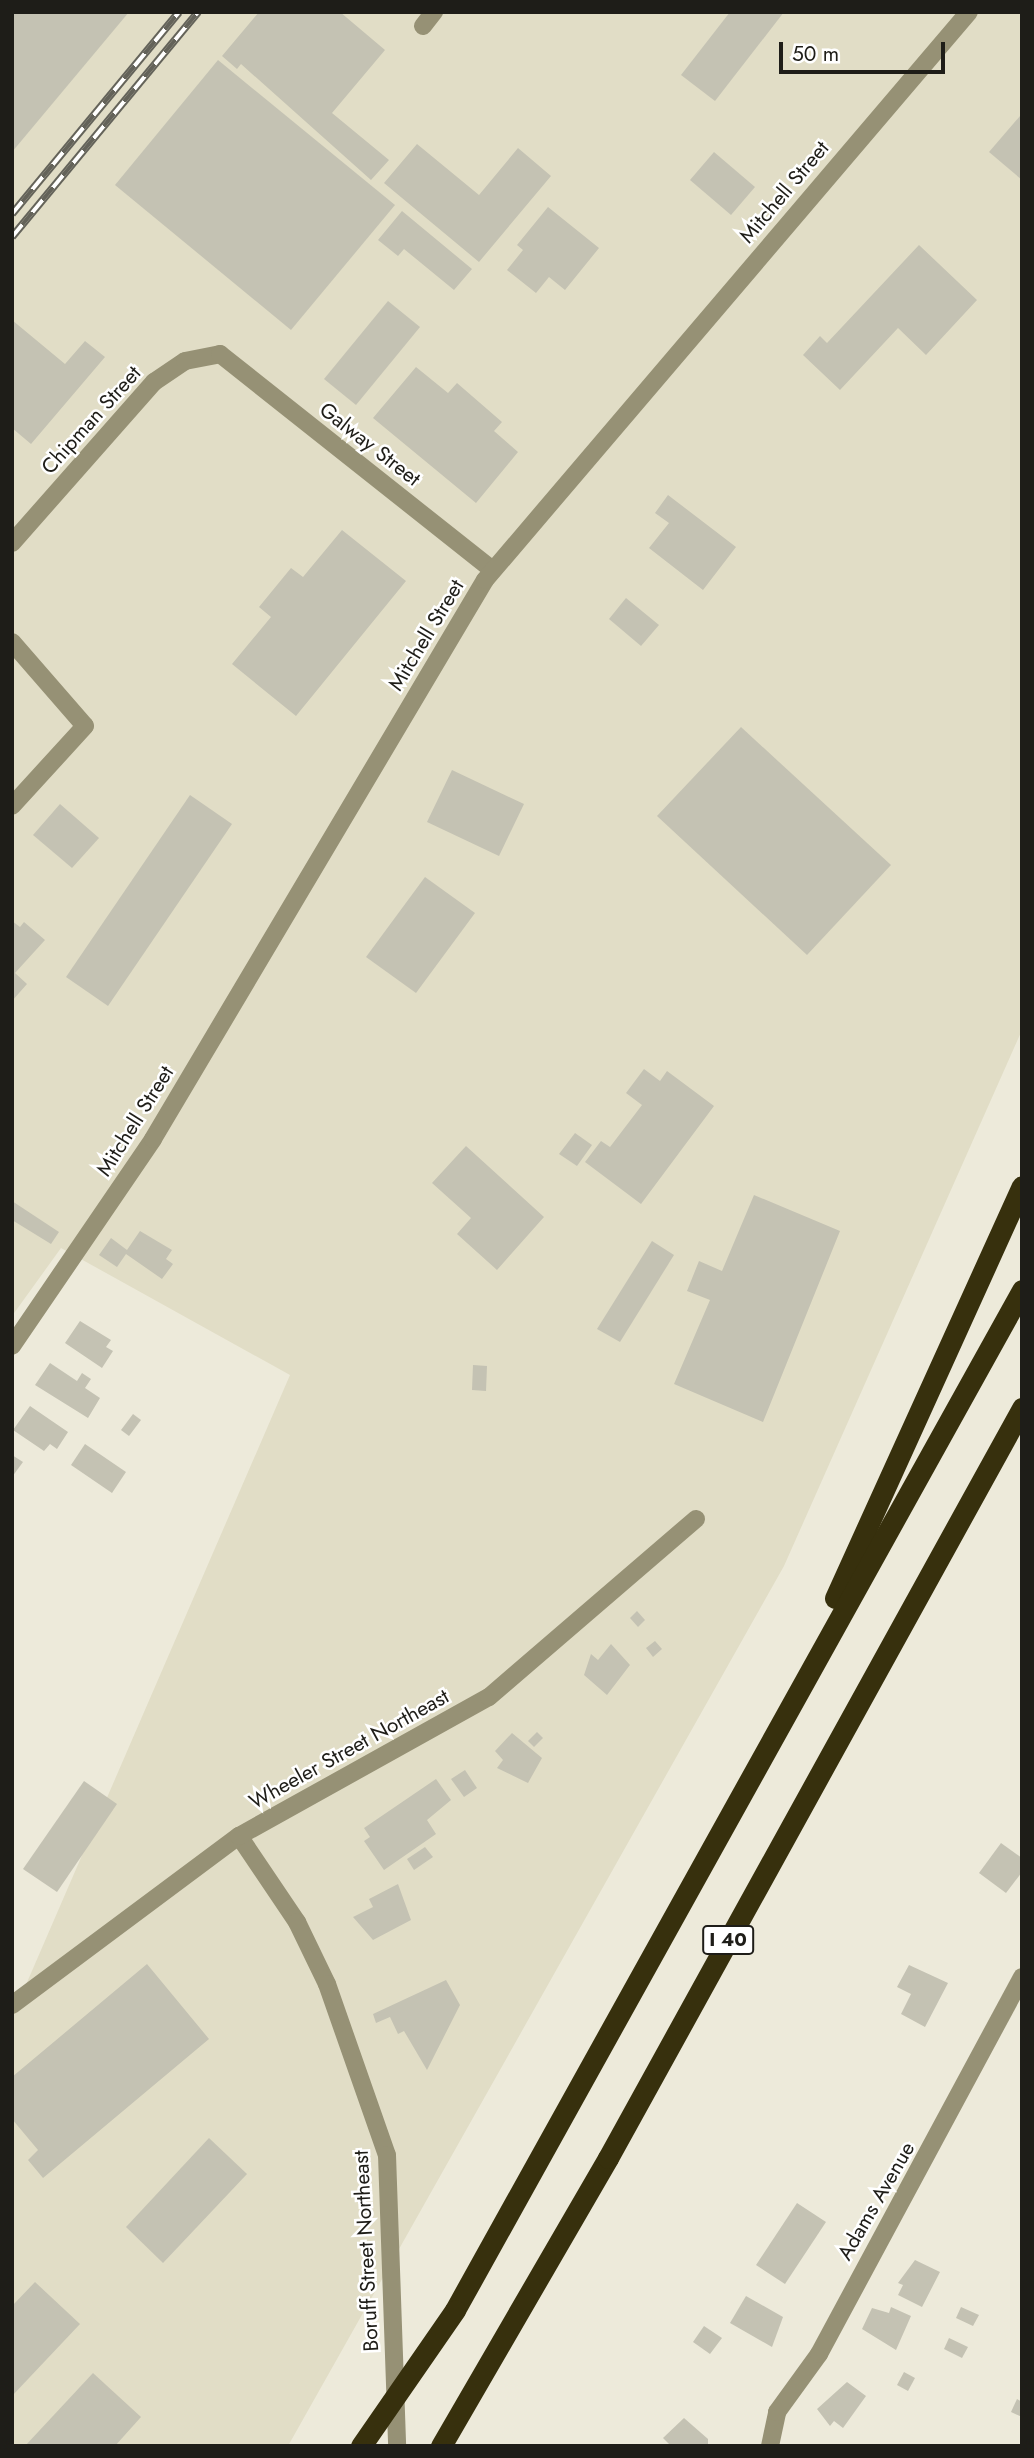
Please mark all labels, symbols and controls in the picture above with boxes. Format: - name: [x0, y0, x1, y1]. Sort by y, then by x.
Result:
- scale bar: [782, 28, 948, 72]
- text: 50 m: [792, 39, 839, 69]
- street label: Mitchell Street: [734, 136, 834, 248]
- street label: Chipman Street: [36, 361, 146, 479]
- street label: Galway Street: [315, 397, 425, 491]
- street label: Mitchell Street: [383, 575, 469, 695]
- street label: Mitchell Street: [91, 1061, 179, 1181]
- street label: Wheeler Street Northeast: [245, 1684, 453, 1814]
- road number: I 40: [702, 1924, 754, 1956]
- street label: Adams Avenue: [832, 2137, 920, 2265]
- street label: Boruff Street Northeast: [348, 2150, 384, 2352]

